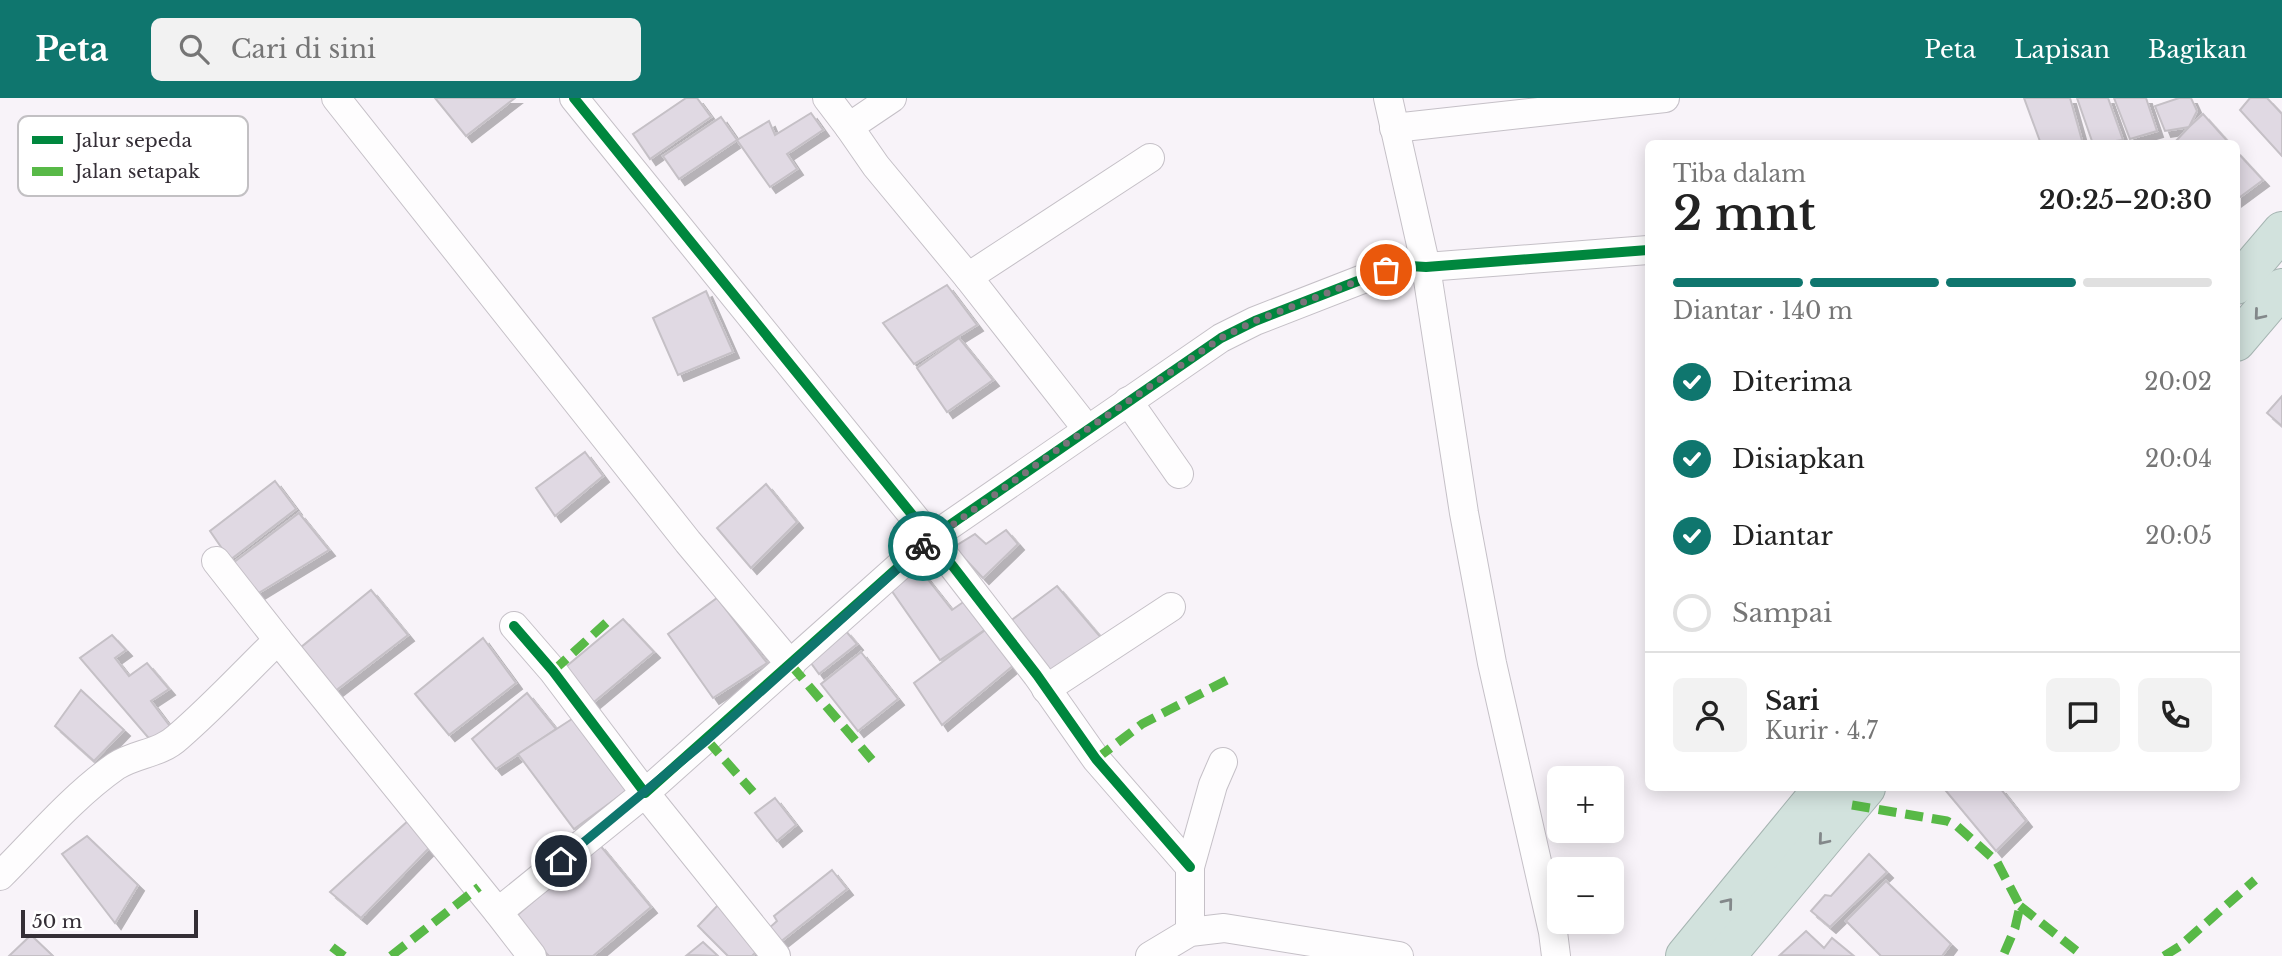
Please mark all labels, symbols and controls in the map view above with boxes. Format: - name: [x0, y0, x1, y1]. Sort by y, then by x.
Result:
- search box: [151, 18, 641, 81]
- text: Peta: [35, 29, 109, 70]
- icon: search: [175, 30, 213, 68]
- text: Cari di sini: [231, 33, 376, 65]
- text: Peta: [1924, 35, 1976, 64]
- text: Lapisan: [2014, 35, 2110, 64]
- text: Bagikan: [2148, 35, 2247, 64]
- legend: [18, 116, 248, 196]
- text: Jalur sepeda: [72, 129, 192, 152]
- text: Jalan setapak: [72, 160, 200, 183]
- text: Tiba dalam: [1673, 160, 1806, 188]
- text: 20:25–20:30: [2039, 184, 2212, 216]
- text: 2 mnt: [1673, 185, 1816, 242]
- pin: [1356, 240, 1416, 300]
- icon: bag: [1367, 251, 1405, 289]
- text: Diantar · 140 m: [1673, 297, 1853, 325]
- one-way arrow: [2255, 306, 2267, 319]
- icon: check: [1673, 363, 1711, 401]
- text: Diterima: [1732, 366, 1852, 398]
- text: 20:02: [2144, 368, 2212, 396]
- icon: check: [1673, 440, 1711, 478]
- text: Disiapkan: [1732, 443, 1865, 475]
- text: 20:04: [2145, 445, 2212, 473]
- courier: [888, 511, 958, 581]
- icon: check: [1673, 517, 1711, 555]
- text: Diantar: [1732, 520, 1833, 552]
- text: 20:05: [2145, 522, 2212, 550]
- icon: bike: [904, 527, 942, 565]
- text: Sampai: [1732, 597, 1832, 629]
- button: person: [1673, 678, 1747, 752]
- button: chat: [2046, 678, 2120, 752]
- button: phone: [2138, 678, 2212, 752]
- text: Sari: [1765, 685, 1820, 717]
- text: Kurir · 4.7: [1765, 717, 1878, 745]
- map controls: [1547, 766, 1624, 934]
- button: +: [1547, 766, 1624, 843]
- pin: [531, 831, 591, 891]
- one-way arrow: [1819, 832, 1831, 845]
- icon: home: [542, 842, 580, 880]
- button: −: [1547, 857, 1624, 934]
- one-way arrow: [1720, 899, 1733, 911]
- scale bar: [21, 907, 198, 939]
- text: 50 m: [32, 910, 82, 933]

